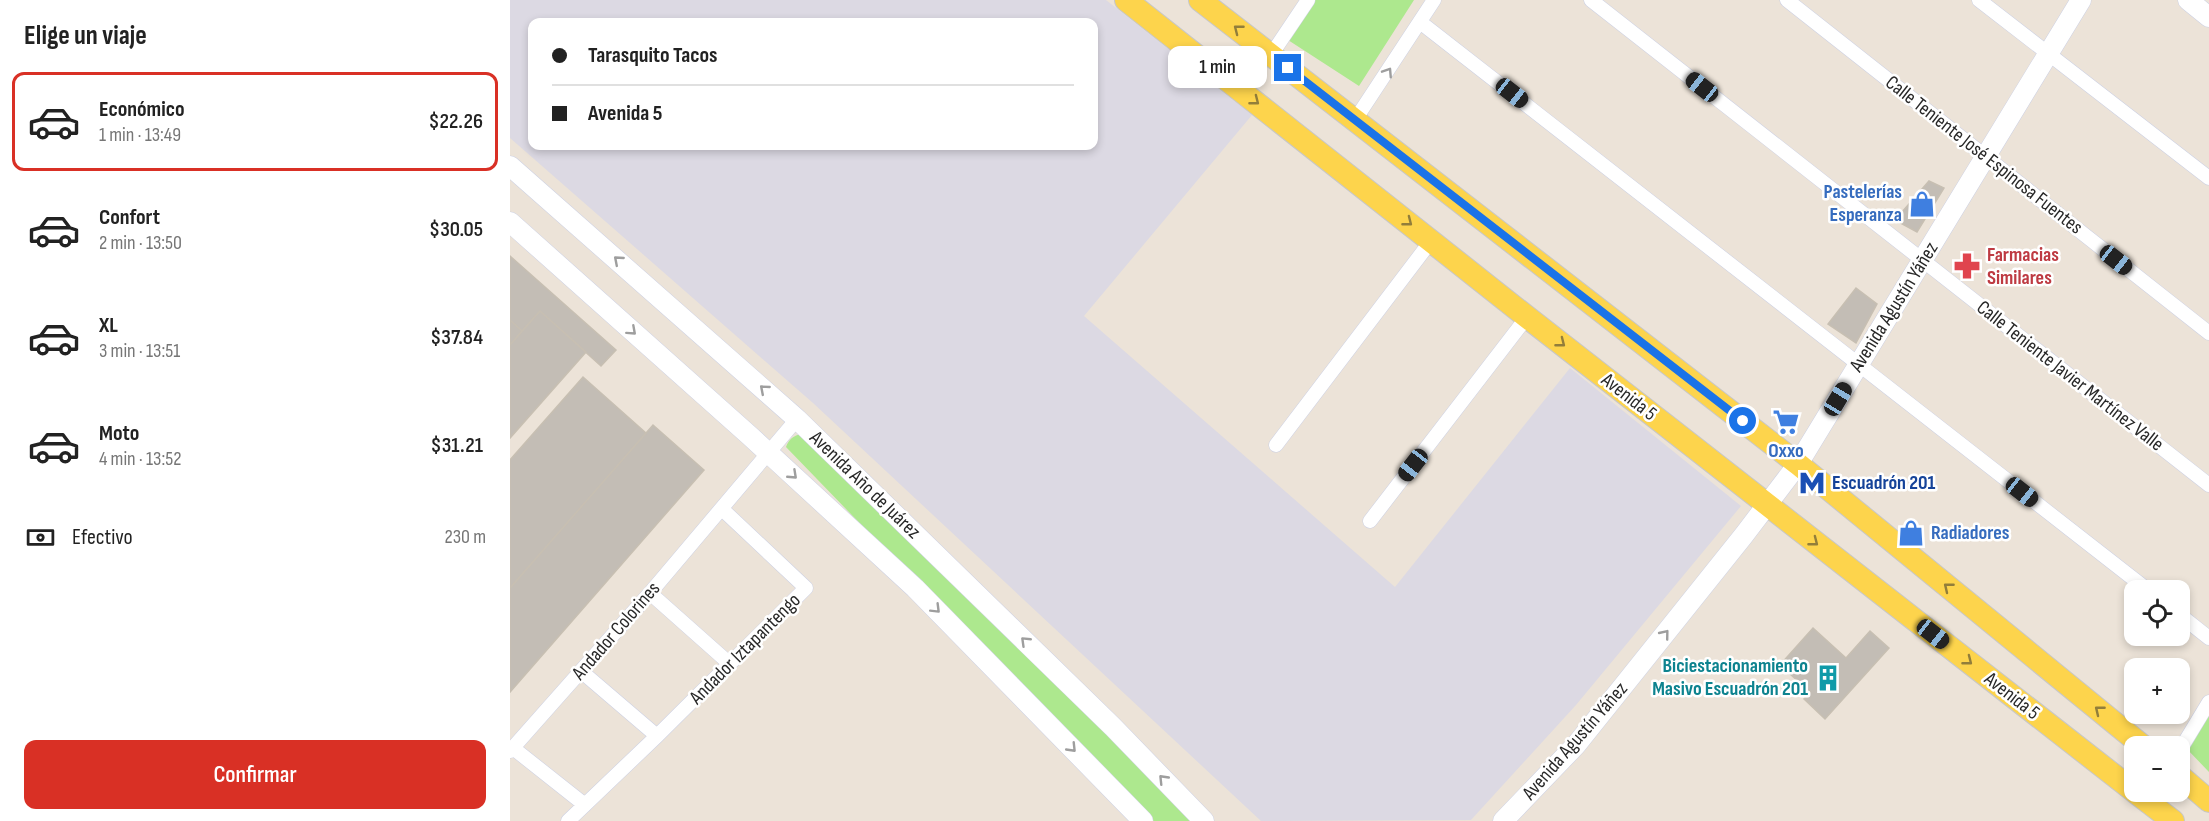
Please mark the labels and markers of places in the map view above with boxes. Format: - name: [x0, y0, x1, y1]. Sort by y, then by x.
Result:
- place label: Pastelerías Esperanza: [1824, 180, 1902, 227]
- shop icon: Pastelerías Esperanza: [1907, 189, 1937, 219]
- place label: Farmacias Similares: [1987, 243, 2059, 290]
- pharmacy icon: Farmacias Similares: [1952, 251, 1982, 281]
- supermarket icon: Oxxo: [1771, 407, 1801, 437]
- place label: Oxxo: [1768, 439, 1804, 463]
- metro station icon: Escuadrón 201: [1797, 468, 1827, 498]
- place label: Escuadrón 201: [1832, 471, 1935, 495]
- shop icon: Radiadores: [1896, 518, 1926, 548]
- place label: Radiadores: [1931, 521, 2010, 545]
- place label: Biciestacionamiento Masivo Escuadrón 201: [1652, 654, 1808, 701]
- building icon: Biciestacionamiento Masivo Escuadrón 201: [1813, 663, 1843, 693]

